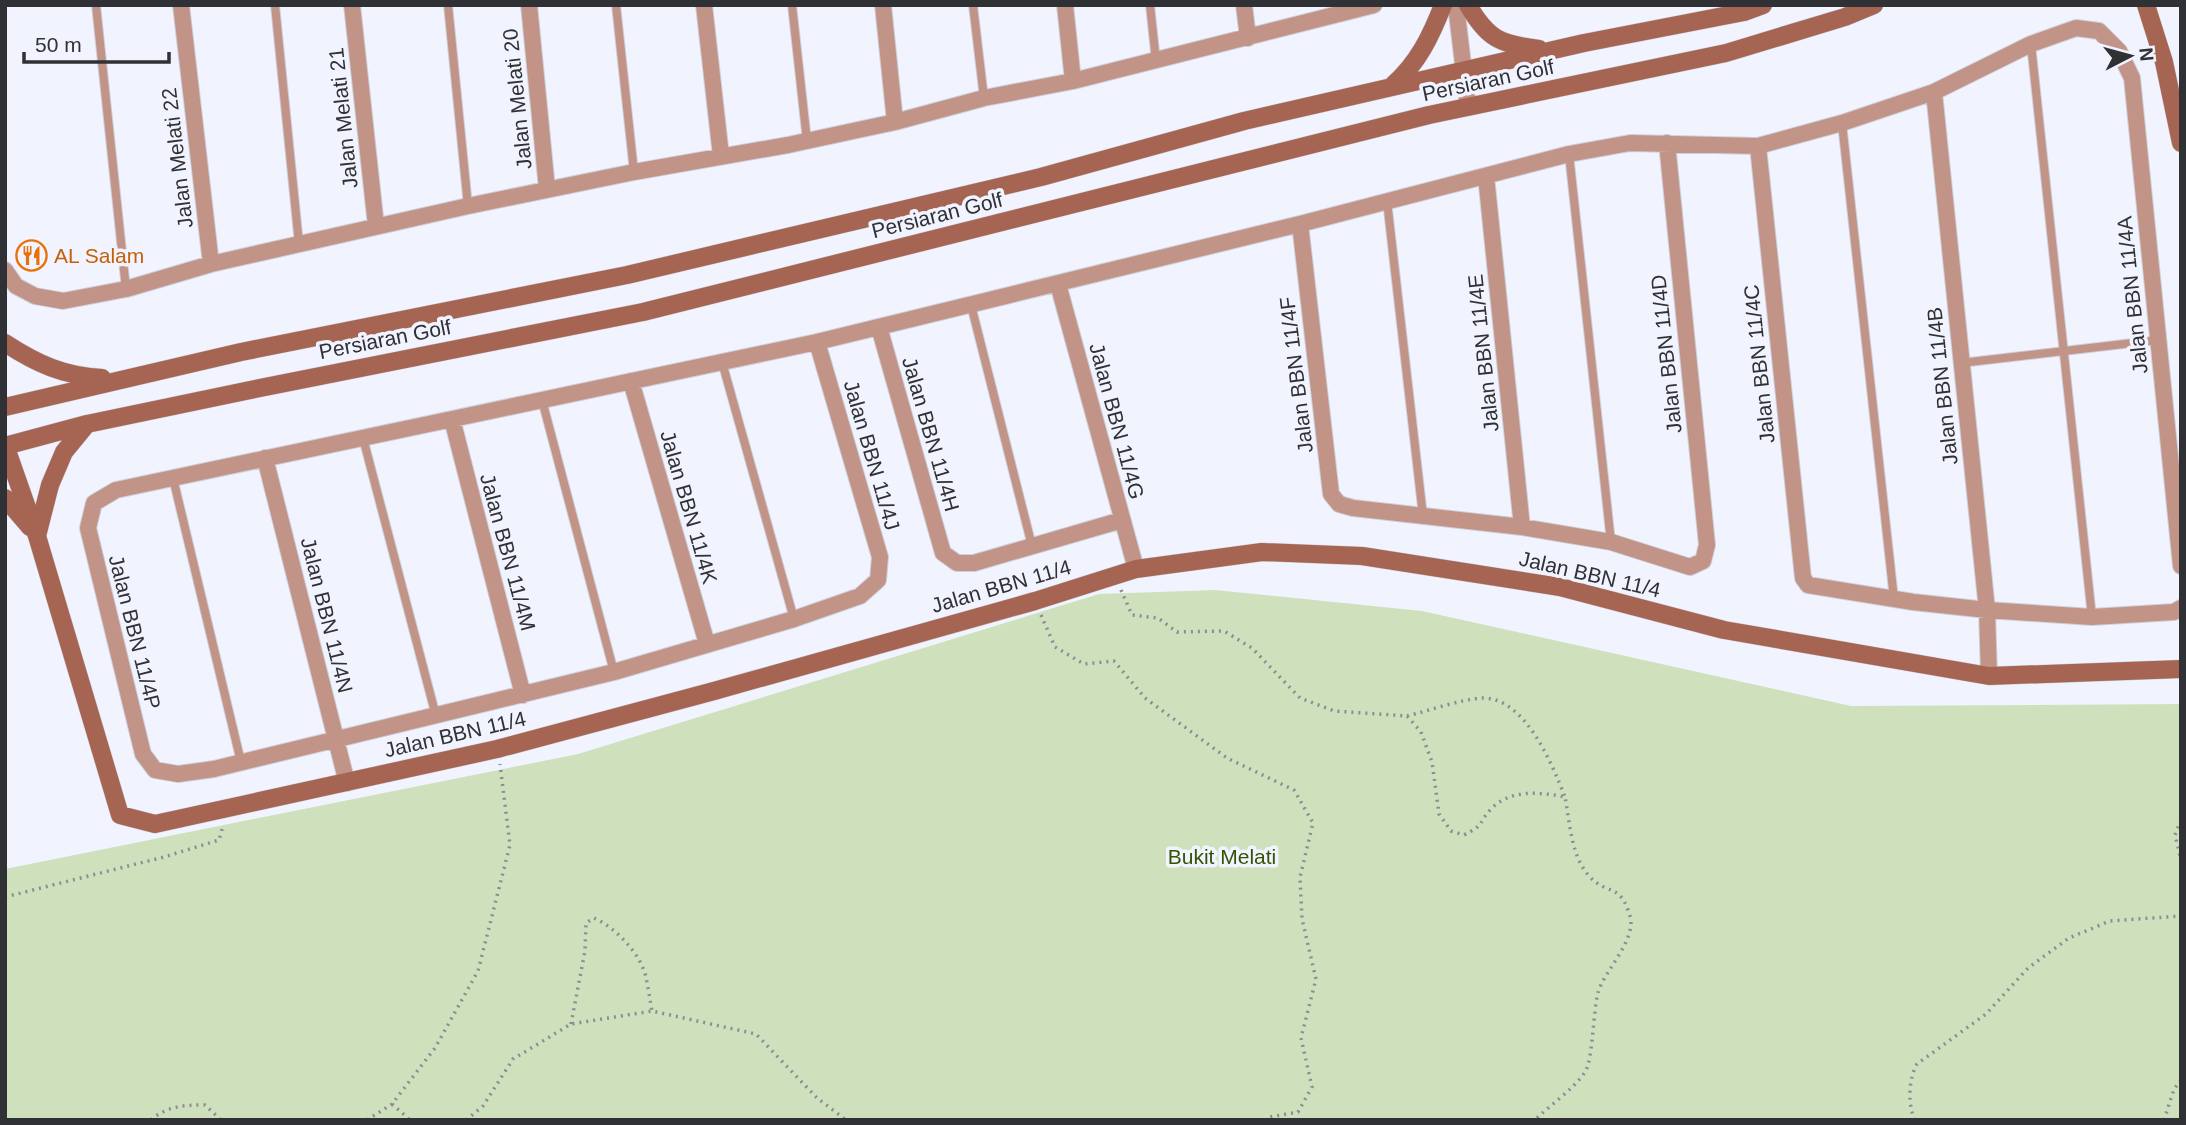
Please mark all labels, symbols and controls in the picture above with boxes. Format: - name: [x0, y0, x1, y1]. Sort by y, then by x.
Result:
- scale bar: [24, 21, 170, 65]
- north arrow: [2095, 21, 2165, 91]
- street label: Jalan Melati 20: [498, 28, 536, 170]
- text: 50 m: [35, 33, 82, 56]
- text: N: [2135, 46, 2158, 62]
- street label: Jalan Melati 21: [324, 47, 362, 189]
- street label: Persiaran Golf: [1420, 55, 1556, 105]
- street label: Jalan Melati 22: [157, 86, 197, 230]
- street label: Persiaran Golf: [869, 188, 1005, 242]
- street label: Jalan BBN 11/4A: [2112, 215, 2152, 375]
- restaurant icon: AL Salam: [14, 238, 48, 272]
- place label: AL Salam: [54, 244, 144, 267]
- street label: Jalan BBN 11/4E: [1463, 273, 1503, 433]
- street label: Jalan BBN 11/4D: [1646, 273, 1686, 435]
- street label: Jalan BBN 11/4C: [1739, 283, 1779, 445]
- street label: Jalan BBN 11/4F: [1275, 296, 1317, 454]
- street label: Jalan BBN 11/4B: [1922, 306, 1962, 466]
- street label: Persiaran Golf: [317, 315, 453, 363]
- street label: Jalan BBN 11/4G: [1085, 340, 1149, 502]
- street label: Jalan BBN 11/4H: [898, 354, 964, 514]
- street label: Jalan BBN 11/4J: [840, 377, 904, 533]
- street label: Jalan BBN 11/4K: [656, 428, 722, 586]
- street label: Jalan BBN 11/4M: [476, 471, 540, 633]
- street label: Jalan BBN 11/4N: [297, 535, 357, 695]
- street label: Jalan BBN 11/4: [1517, 547, 1663, 602]
- street label: Jalan BBN 11/4P: [105, 552, 165, 712]
- street label: Jalan BBN 11/4: [928, 555, 1074, 617]
- street label: Jalan BBN 11/4: [382, 706, 528, 761]
- park label: Bukit Melati: [1168, 845, 1276, 868]

